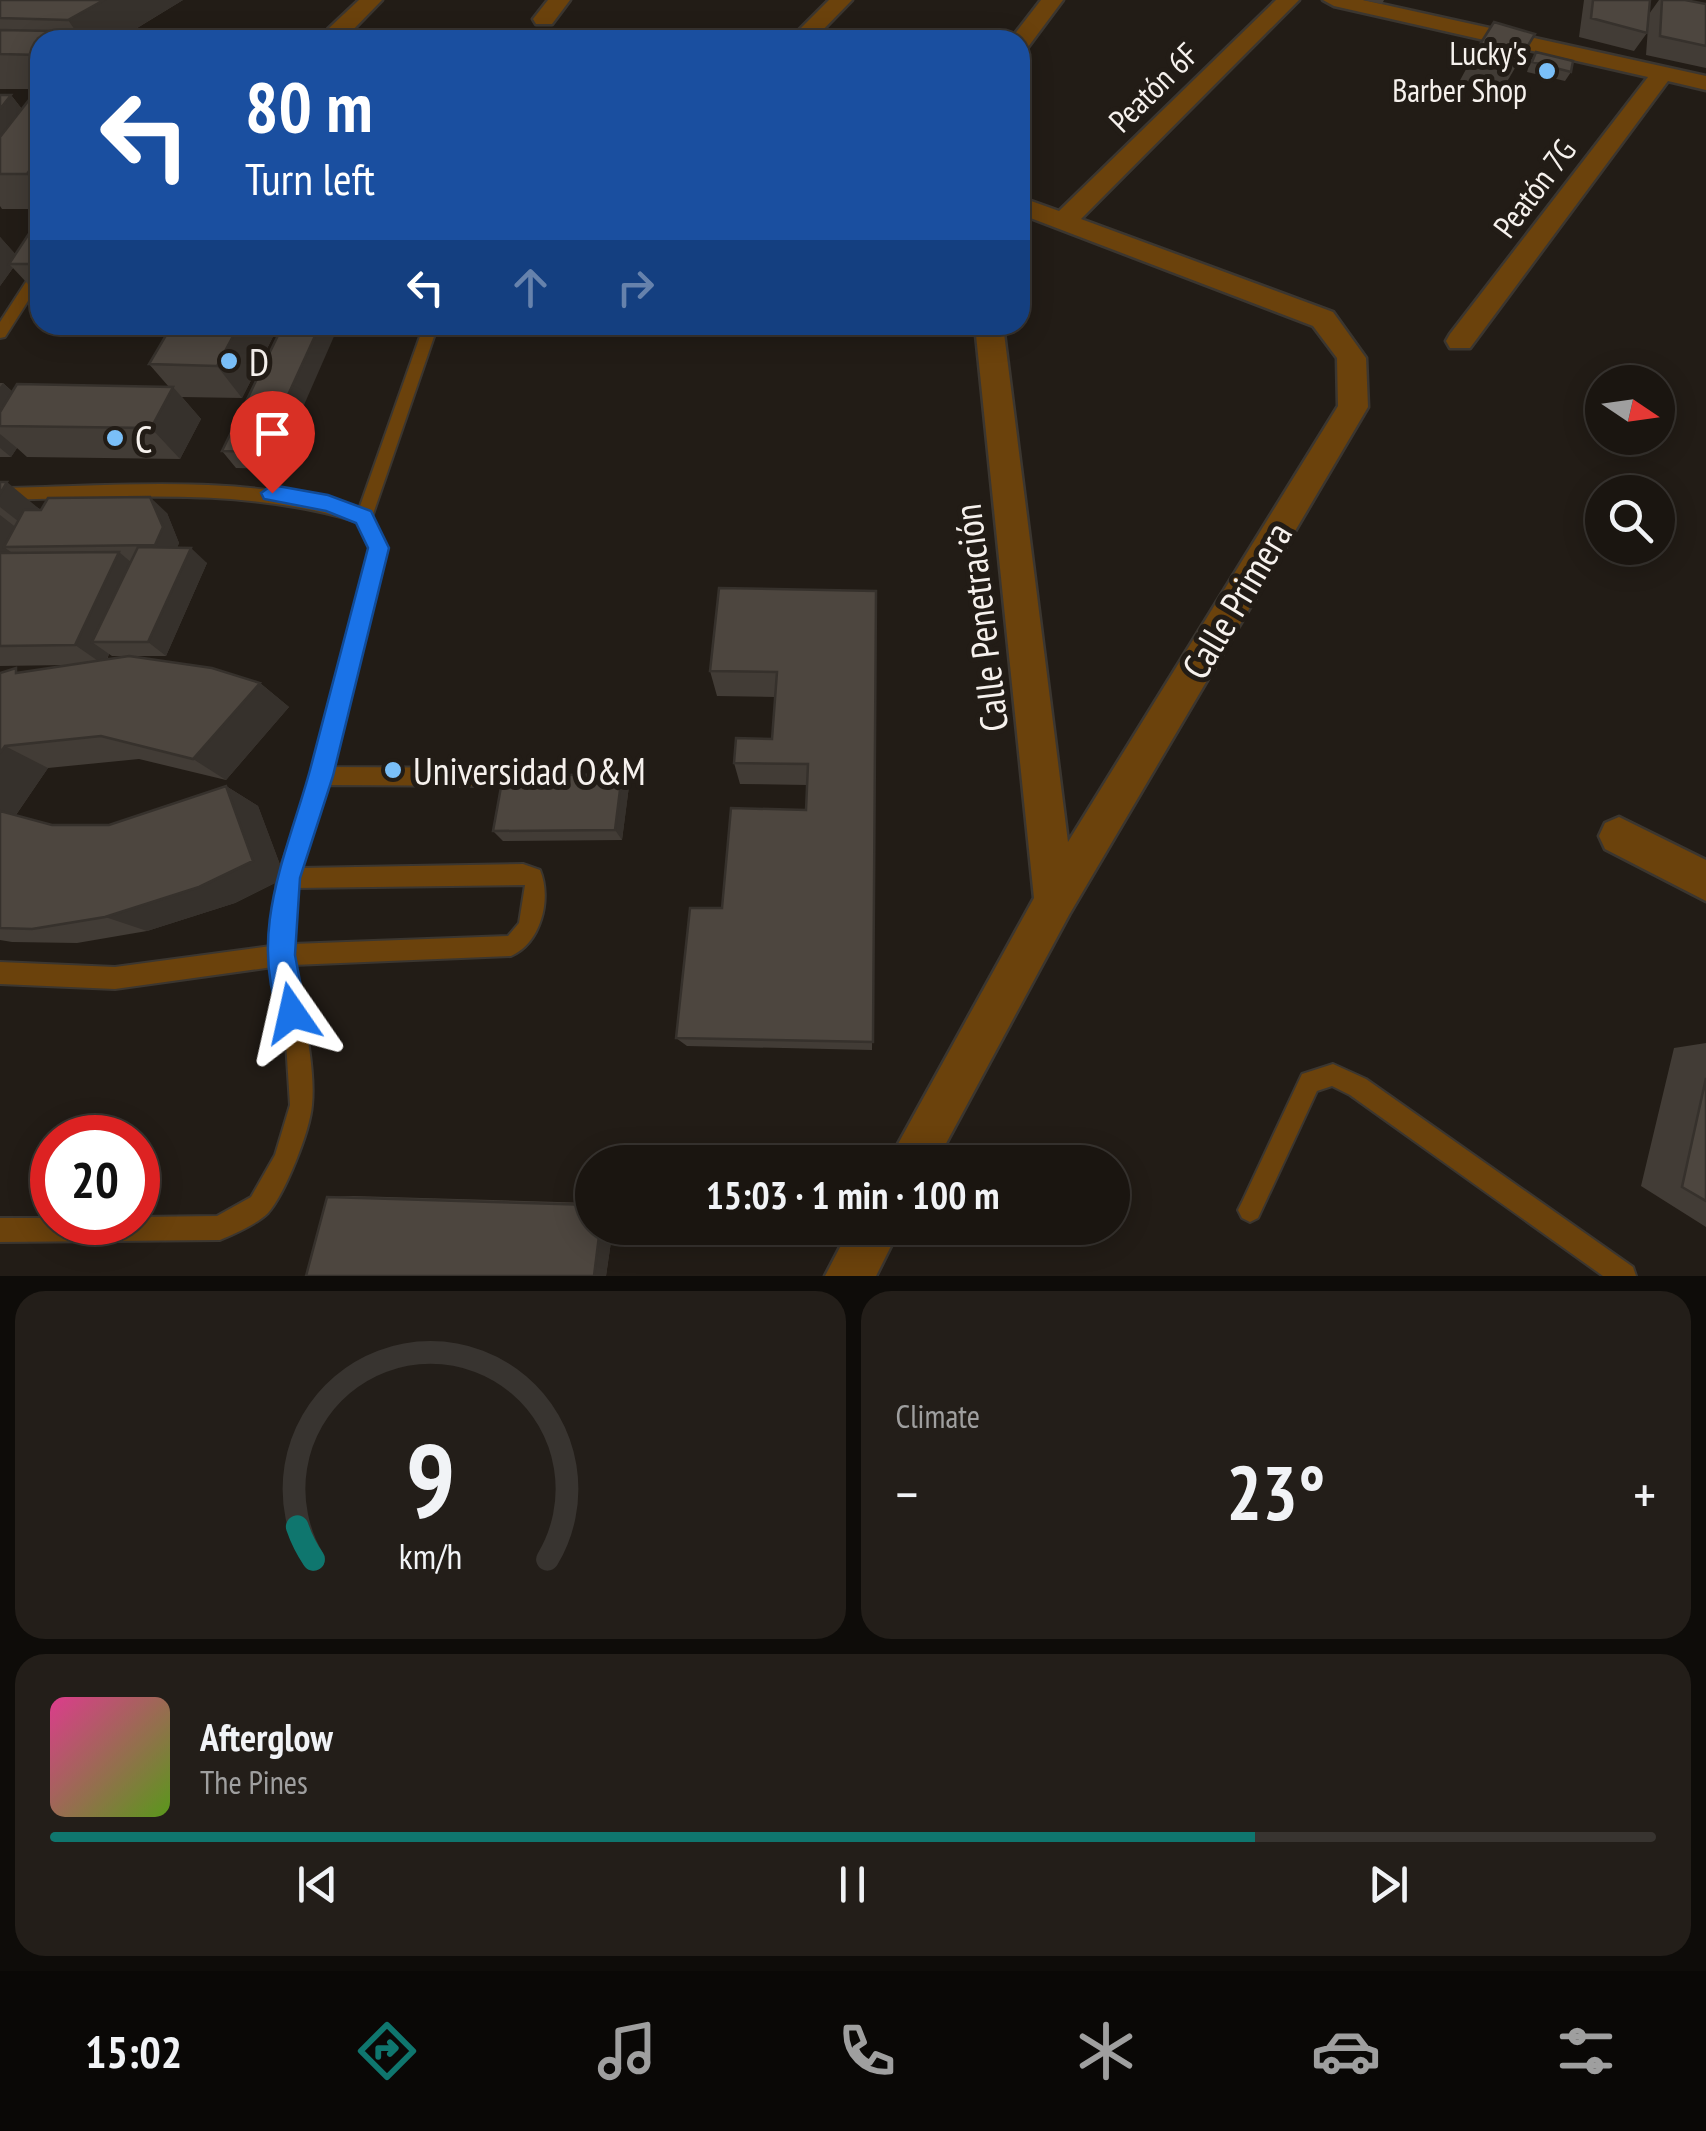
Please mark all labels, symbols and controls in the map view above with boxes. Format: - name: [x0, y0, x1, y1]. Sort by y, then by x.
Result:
- place label: Lucky's Barber Shop: [1392, 32, 1527, 111]
- street label: Peatón 6F: [1099, 33, 1207, 141]
- marker: Lucky's Barber Shop: [1536, 60, 1558, 82]
- text: 80 m: [245, 61, 373, 151]
- icon: left: [80, 70, 210, 200]
- street label: Peatón 7G: [1483, 130, 1585, 246]
- text: Turn left: [245, 149, 375, 207]
- icon: left: [398, 260, 453, 315]
- icon: ahead: [503, 260, 558, 315]
- icon: right: [608, 260, 663, 315]
- place label: D: [249, 337, 269, 386]
- marker: D: [218, 350, 240, 372]
- north arrow: [1585, 365, 1675, 455]
- map controls: [1585, 365, 1675, 565]
- pin: [230, 391, 315, 494]
- icon: arrive: [245, 406, 300, 461]
- place label: C: [135, 414, 152, 463]
- marker: C: [104, 427, 126, 449]
- button: search: [1585, 475, 1675, 565]
- street label: Calle Penetración: [942, 502, 1018, 734]
- street label: Calle Primera: [1170, 513, 1302, 687]
- place label: Universidad O&M: [413, 746, 646, 795]
- marker: Universidad O&M: [382, 759, 404, 781]
- position arrow: [240, 961, 344, 1065]
- speed limit sign: 20: [30, 1115, 160, 1245]
- text: 15:03 · 1 min · 100 m: [706, 1170, 999, 1219]
- text: Climate: [896, 1395, 980, 1437]
- text: 9: [405, 1411, 455, 1546]
- text: 23°: [1226, 1444, 1325, 1541]
- text: −: [896, 1458, 918, 1529]
- text: +: [1633, 1458, 1656, 1529]
- text: km/h: [399, 1533, 462, 1579]
- text: Afterglow: [200, 1712, 333, 1761]
- text: The Pines: [200, 1761, 308, 1803]
- icon: previous: [290, 1857, 345, 1912]
- icon: pause: [825, 1857, 880, 1912]
- icon: next: [1361, 1857, 1416, 1912]
- icon: directions: [352, 2016, 422, 2086]
- icon: music: [592, 2016, 662, 2086]
- icon: phone: [832, 2016, 902, 2086]
- icon: climate: [1071, 2016, 1141, 2086]
- icon: car: [1311, 2016, 1381, 2086]
- icon: filters: [1551, 2016, 1621, 2086]
- text: 15:02: [85, 2022, 182, 2080]

